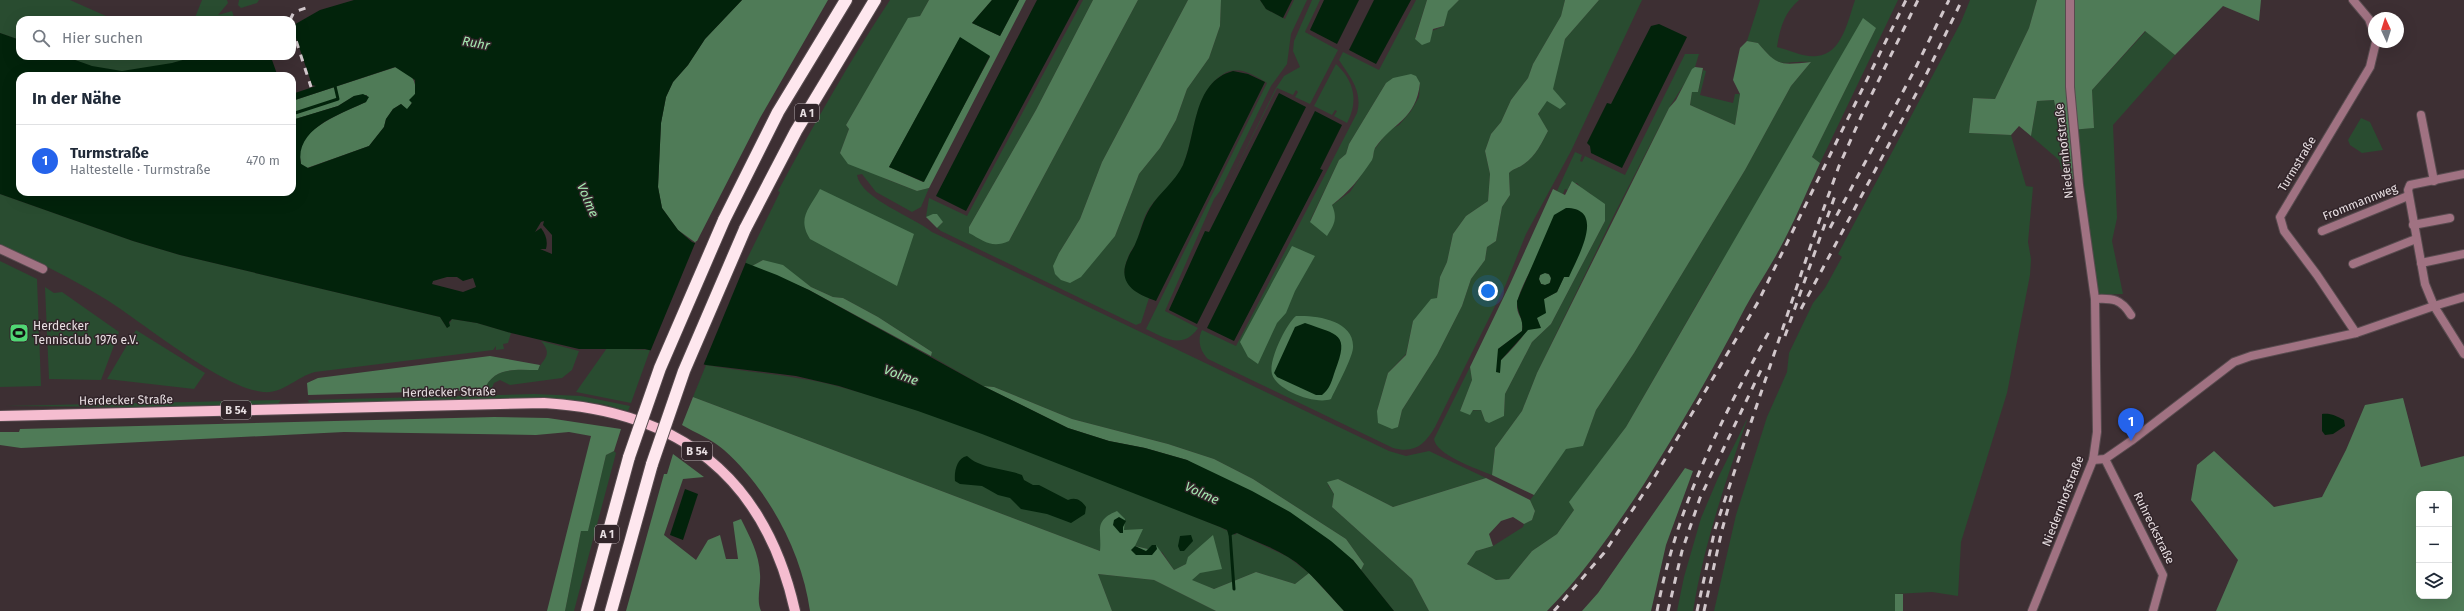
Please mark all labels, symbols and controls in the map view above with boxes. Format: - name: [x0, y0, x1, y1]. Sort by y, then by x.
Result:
- north arrow: [2368, 12, 2404, 48]
- search box: [16, 16, 296, 60]
- icon: search: [30, 27, 52, 49]
- text: Hier suchen: [62, 29, 143, 47]
- water label: Ruhr: [461, 33, 492, 53]
- text: In der Nähe: [32, 88, 121, 109]
- street label: Niedernhofstraße: [2052, 103, 2076, 199]
- road number: A 1: [795, 104, 819, 122]
- street label: Turmstraße: [2275, 134, 2319, 194]
- text: Turmstraße: [70, 144, 149, 162]
- text: 1: [42, 153, 48, 168]
- text: 470 m: [246, 153, 280, 168]
- text: Haltestelle · Turmstraße: [70, 162, 211, 177]
- street label: Frommannweg: [2321, 180, 2400, 223]
- water label: Volme: [574, 181, 602, 220]
- your location: [1478, 281, 1498, 301]
- place label: Herdecker Tennisclub 1976 e.V.: [33, 319, 138, 347]
- sports icon: Herdecker Tennisclub 1976 e.V.: [8, 322, 30, 344]
- water label: Volme: [882, 362, 921, 388]
- street label: Herdecker Straße: [402, 384, 496, 400]
- street label: Herdecker Straße: [79, 392, 173, 408]
- road number: B 54: [221, 401, 251, 419]
- pin: 1: [2118, 408, 2144, 441]
- road number: B 54: [682, 442, 712, 460]
- street label: Niedernhofstraße: [2039, 454, 2087, 548]
- water label: Volme: [1183, 479, 1222, 507]
- street label: Ruhreckstraße: [2131, 490, 2177, 566]
- map controls: [2416, 491, 2452, 599]
- button: +: [2416, 491, 2452, 527]
- road number: A 1: [595, 525, 619, 543]
- button: −: [2416, 527, 2452, 563]
- button: layers: [2416, 563, 2452, 599]

